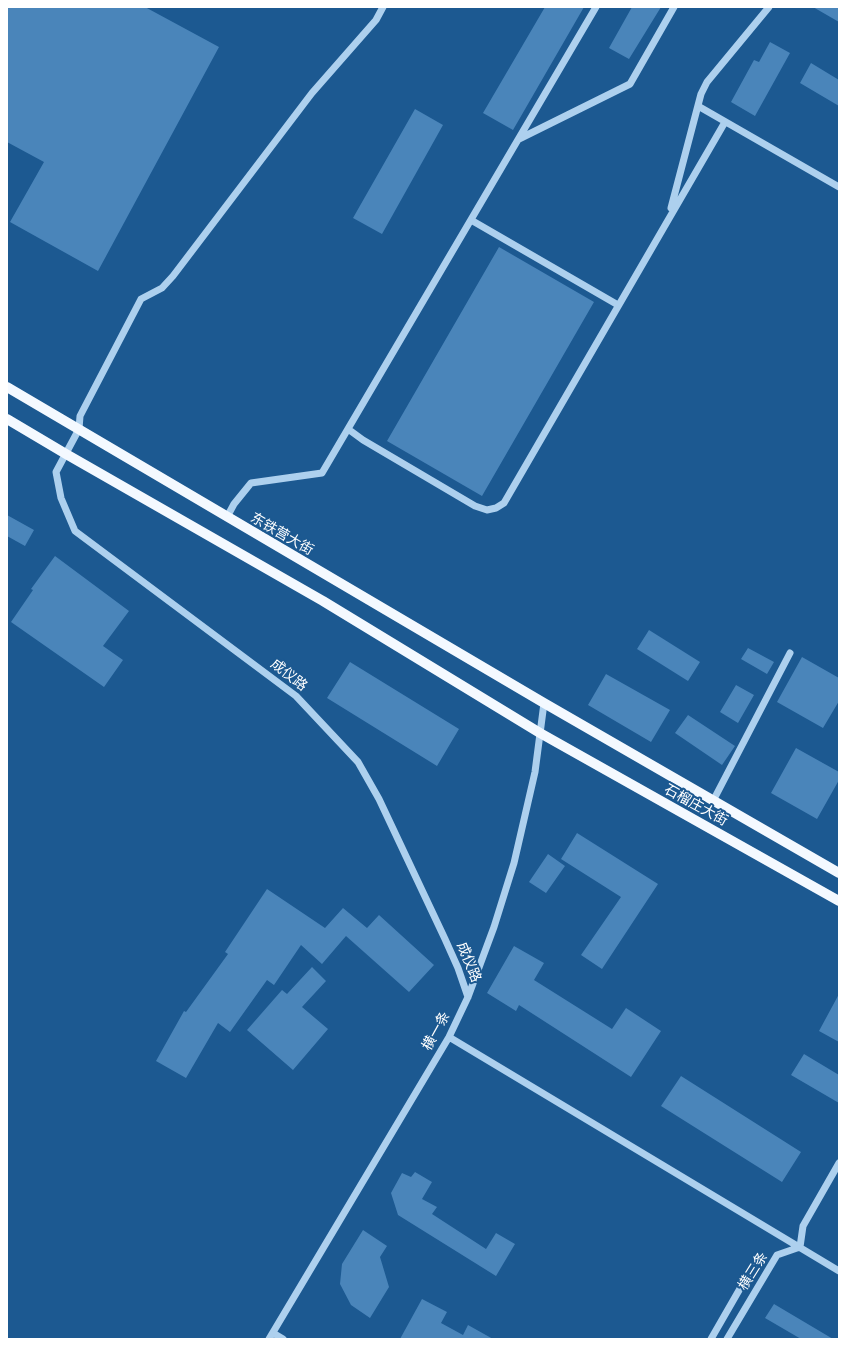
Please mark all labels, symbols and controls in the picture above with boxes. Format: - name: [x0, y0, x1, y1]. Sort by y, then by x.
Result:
- street label: 东铁营大街: [247, 509, 317, 559]
- street label: 成仪路: [267, 655, 311, 695]
- street label: 石榴庄大街: [661, 781, 731, 829]
- street label: 成仪路: [453, 939, 485, 985]
- street label: 横一条: [418, 1009, 454, 1053]
- street label: 横三条: [735, 1249, 771, 1293]

